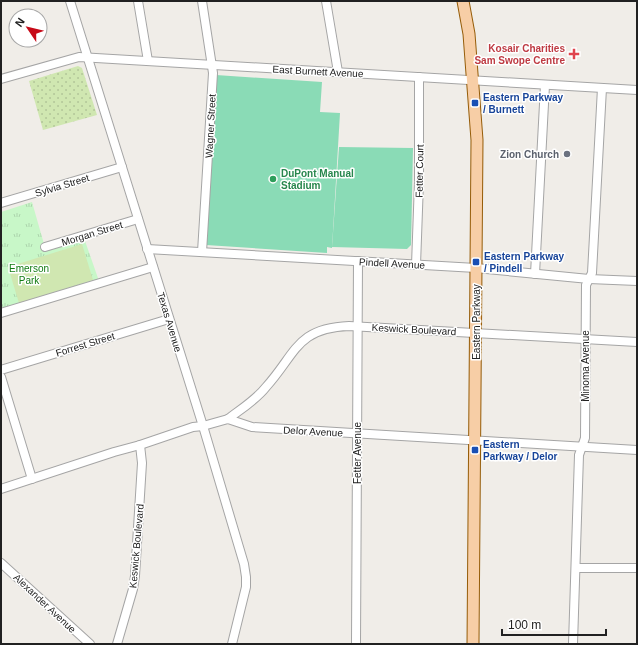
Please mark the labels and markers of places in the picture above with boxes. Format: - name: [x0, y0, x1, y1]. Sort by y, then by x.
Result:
- place label: Kosair Charities Sam Swope Centre: [474, 43, 565, 66]
- marker: Kosair Charities Sam Swope Centre: [568, 48, 580, 60]
- place label: Eastern Parkway / Burnett: [483, 92, 563, 115]
- marker: Eastern Parkway / Burnett: [470, 98, 480, 108]
- place label: Zion Church: [500, 149, 559, 160]
- marker: Zion Church: [562, 149, 572, 159]
- place label: DuPont Manual Stadium: [281, 168, 354, 191]
- marker: DuPont Manual Stadium: [268, 174, 278, 184]
- place label: Eastern Parkway / Pindell: [484, 251, 564, 274]
- marker: Eastern Parkway / Pindell: [471, 257, 481, 267]
- place label: Eastern Parkway / Delor: [483, 439, 558, 462]
- marker: Eastern Parkway / Delor: [470, 445, 480, 455]

